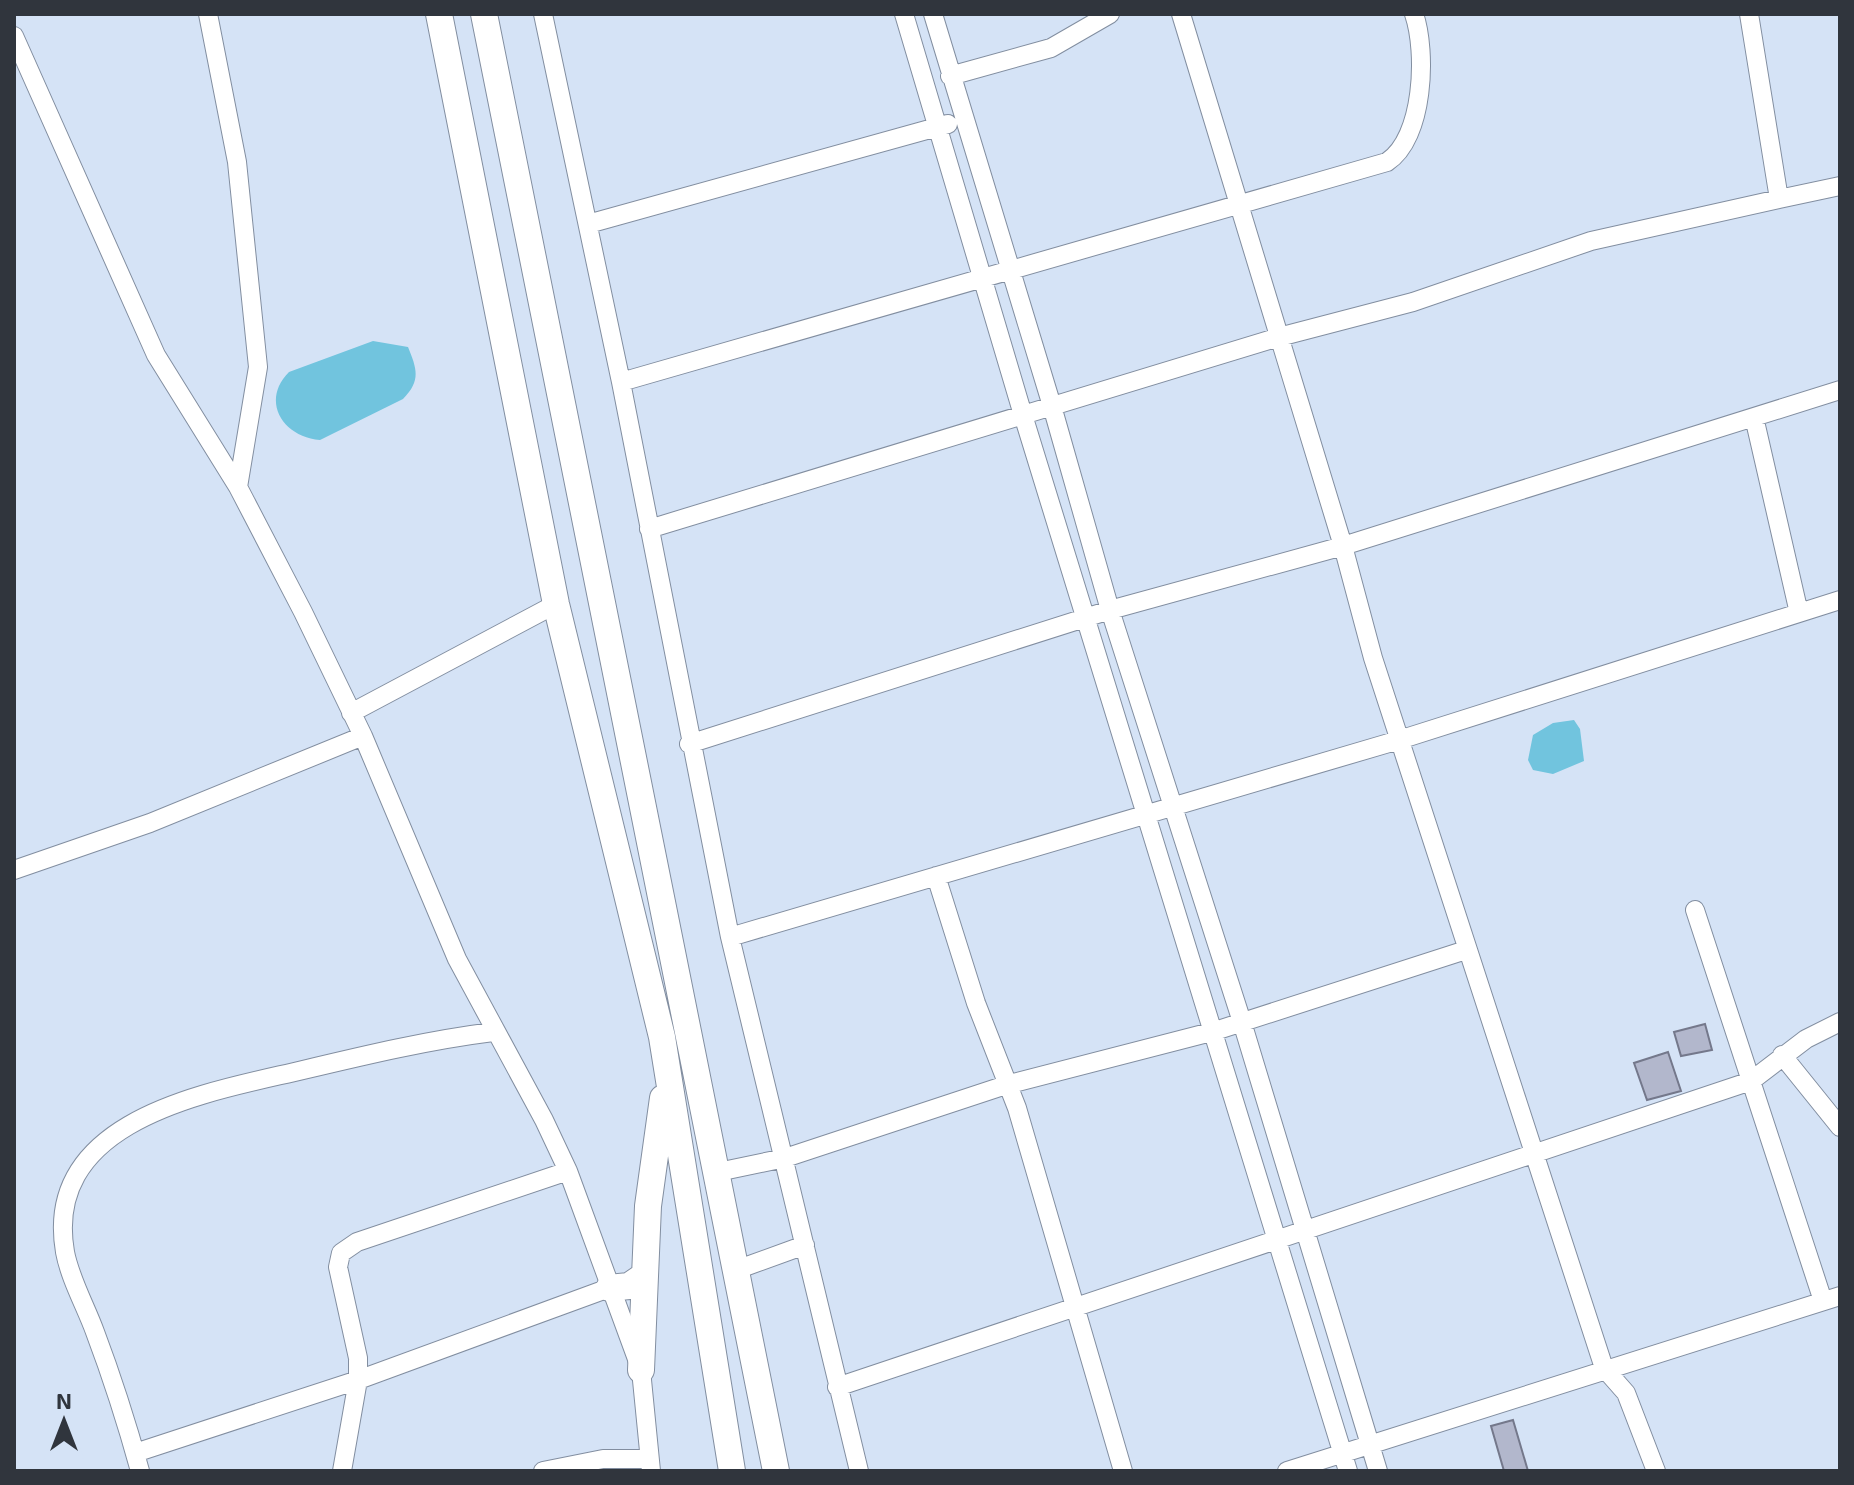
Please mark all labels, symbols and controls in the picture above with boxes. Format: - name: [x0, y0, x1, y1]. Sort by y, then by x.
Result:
- north arrow: [24, 1381, 104, 1461]
- text: N: [56, 1387, 72, 1413]

